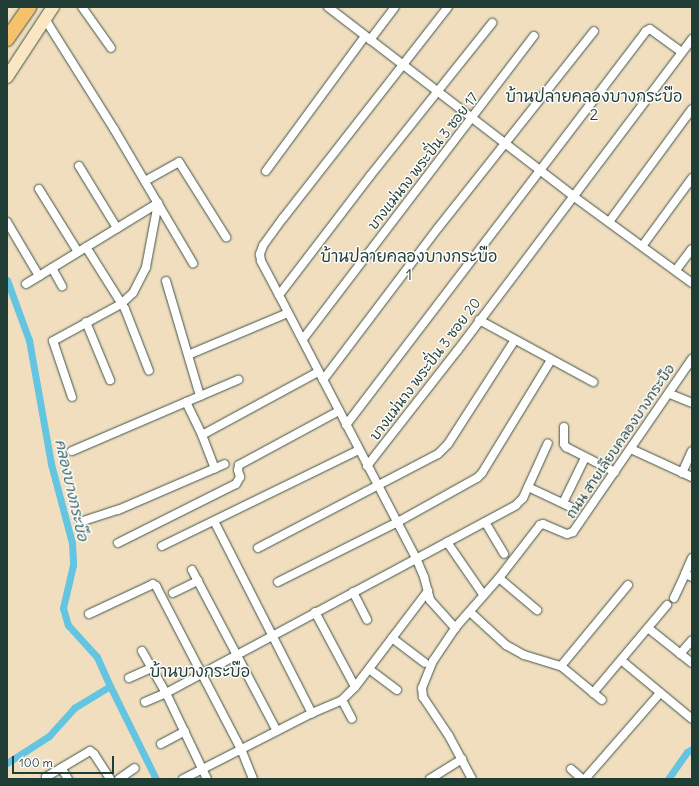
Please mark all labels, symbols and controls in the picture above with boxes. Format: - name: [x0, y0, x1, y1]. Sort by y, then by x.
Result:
- district label: บ้านปลายคลองบางกระบือ 2: [506, 86, 682, 124]
- street label: บางแม่นาง พระปิ่น 3 ซอย 17: [364, 89, 482, 233]
- district label: บ้านปลายคลองบางกระบือ 1: [321, 246, 497, 284]
- street label: บางแม่นาง พระปิ่น 3 ซอย 20: [366, 295, 484, 443]
- street label: ถนน สายเลียบคลองบางกระบือ: [562, 361, 678, 521]
- water label: คลองบางกระบือ: [52, 437, 92, 543]
- district label: บ้านบางกระบือ: [150, 661, 250, 681]
- scale bar: [14, 748, 116, 774]
- text: 100 m: [19, 755, 53, 770]

